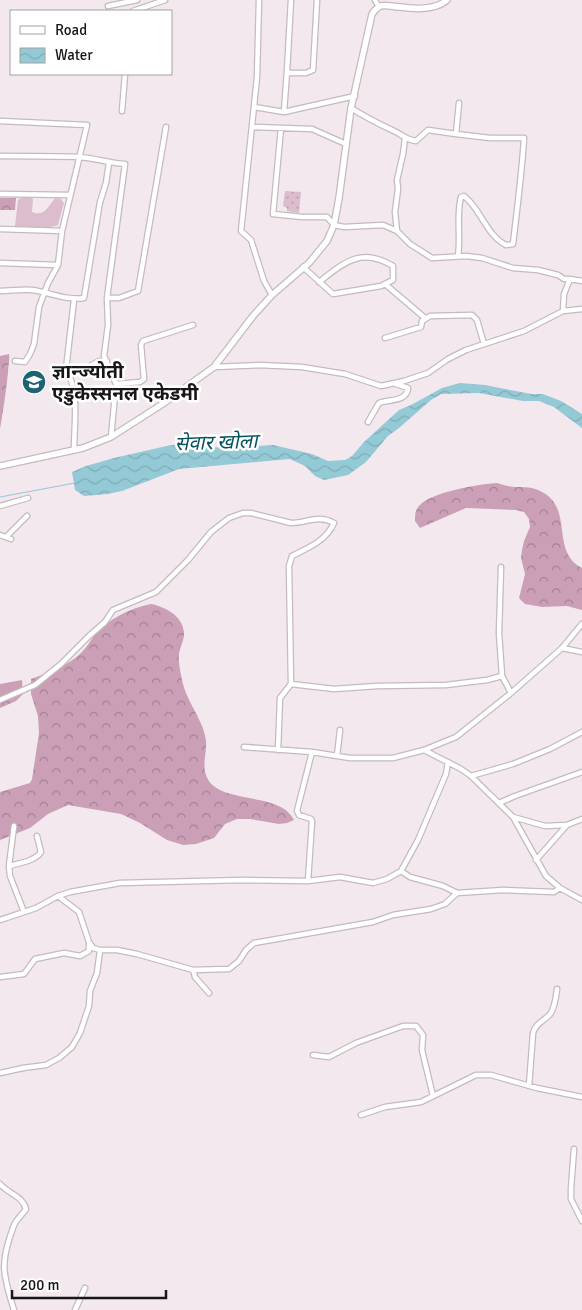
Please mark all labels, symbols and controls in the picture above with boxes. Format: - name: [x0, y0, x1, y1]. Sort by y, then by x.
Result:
- legend: [10, 10, 172, 75]
- text: Road: [55, 21, 87, 39]
- text: Water: [55, 46, 93, 64]
- place label: ज्ञान्ज्योती एडुकेस्सनल एकेडमी: [52, 360, 199, 406]
- school or university icon: ज्ञान्ज्योती एडुकेस्सनल एकेडमी: [21, 369, 47, 395]
- water label: सेवार खोला: [174, 428, 262, 456]
- scale bar: [12, 1268, 166, 1300]
- text: 200 m: [20, 1276, 60, 1294]

